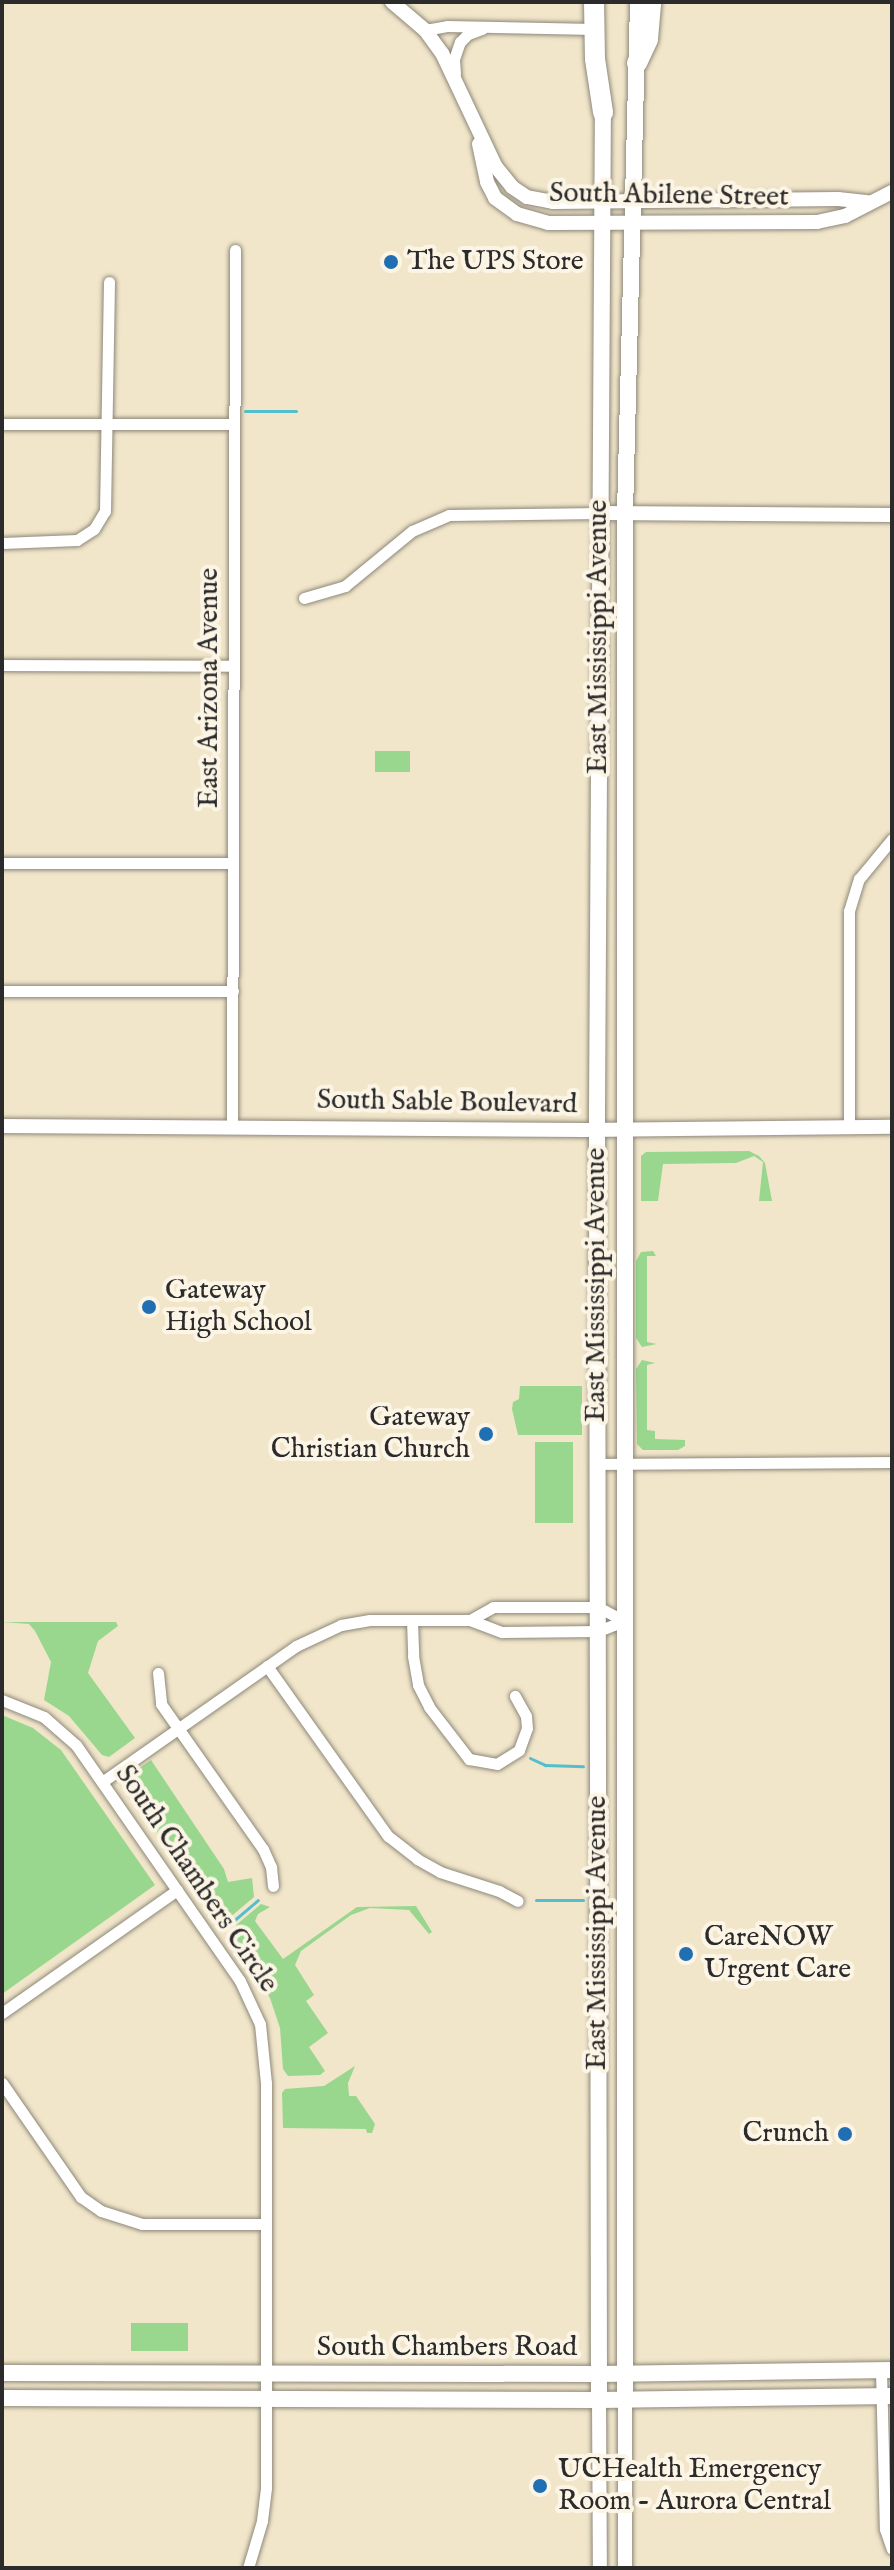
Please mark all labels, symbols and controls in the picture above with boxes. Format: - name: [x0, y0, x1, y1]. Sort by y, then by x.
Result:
- street label: South Abilene Street: [549, 177, 789, 215]
- place label: The UPS Store: [407, 245, 584, 279]
- marker: The UPS Store: [382, 253, 400, 271]
- street label: East Mississippi Avenue: [582, 500, 616, 774]
- street label: East Arizona Avenue: [193, 568, 227, 808]
- street label: South Sable Boulevard: [317, 1084, 577, 1122]
- street label: East Mississippi Avenue: [580, 1148, 614, 1422]
- place label: Gateway High School: [165, 1274, 312, 1340]
- marker: Gateway High School: [140, 1298, 158, 1316]
- place label: Gateway Christian Church: [271, 1401, 470, 1467]
- marker: Gateway Christian Church: [477, 1425, 495, 1443]
- street label: South Chambers Circle: [107, 1759, 285, 1999]
- street label: East Mississippi Avenue: [581, 1796, 615, 2070]
- place label: CareNOW Urgent Care: [704, 1921, 851, 1987]
- marker: CareNOW Urgent Care: [675, 1943, 697, 1965]
- place label: Crunch: [742, 2117, 829, 2151]
- marker: Crunch: [836, 2125, 854, 2143]
- street label: South Chambers Road: [317, 2331, 577, 2365]
- place label: UCHealth Emergency Room - Aurora Central: [558, 2453, 831, 2519]
- marker: UCHealth Emergency Room - Aurora Central: [529, 2475, 551, 2497]

